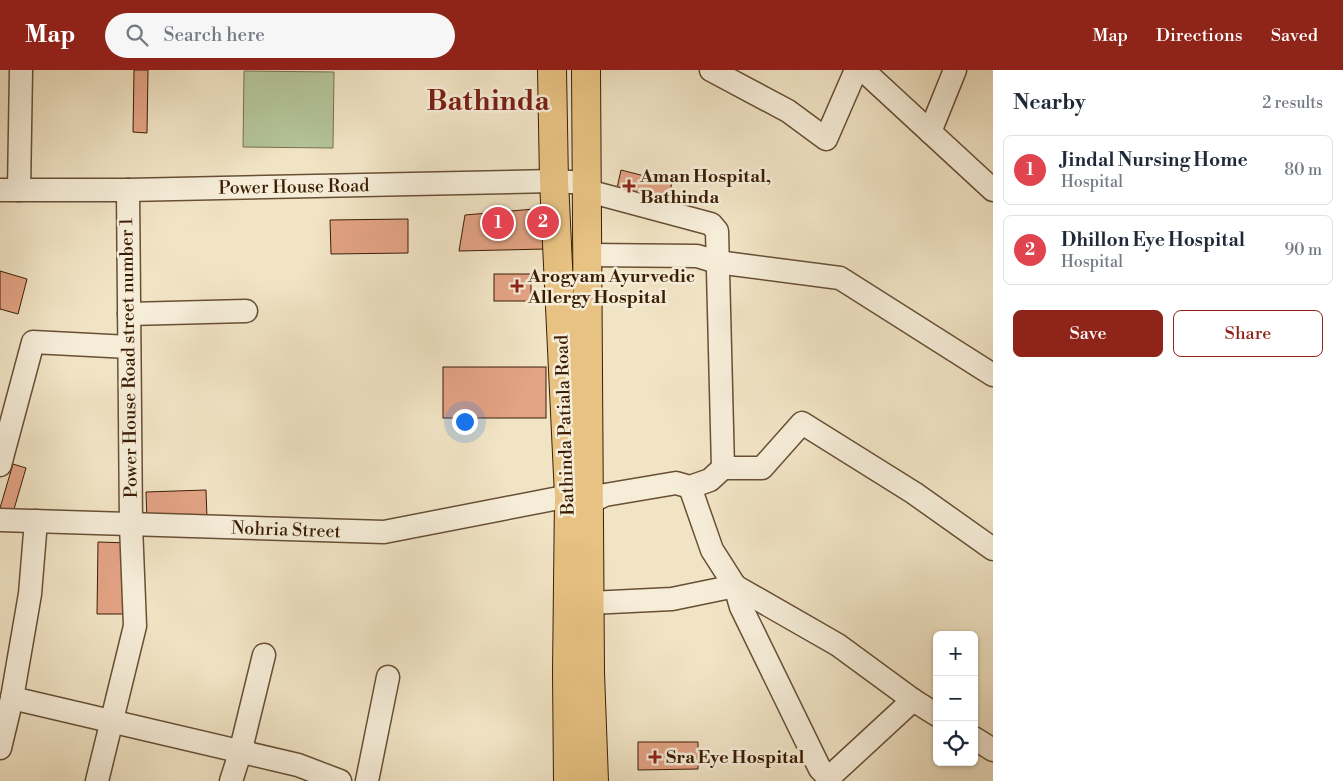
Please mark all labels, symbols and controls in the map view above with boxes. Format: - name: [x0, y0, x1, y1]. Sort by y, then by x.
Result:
- search box: [105, 13, 455, 58]
- text: Map: [25, 20, 75, 50]
- icon: search: [123, 21, 151, 49]
- text: Search here: [163, 23, 265, 47]
- text: Map: [1092, 24, 1128, 47]
- text: Directions: [1156, 24, 1243, 47]
- text: Saved: [1271, 24, 1318, 47]
- district label: Bathinda: [426, 84, 550, 119]
- text: Nearby: [1013, 90, 1086, 116]
- text: 2 results: [1262, 93, 1323, 113]
- text: Jindal Nursing Home: [1061, 148, 1248, 172]
- text: 1: [1026, 160, 1034, 180]
- text: 80 m: [1284, 160, 1322, 180]
- place label: Aman Hospital, Bathinda: [639, 165, 771, 209]
- text: Hospital: [1061, 172, 1123, 192]
- street label: Power House Road: [218, 174, 370, 200]
- marker: Aman Hospital, Bathinda: [622, 179, 636, 193]
- pin: 2: [527, 203, 559, 241]
- pin: 1: [482, 204, 514, 242]
- street label: Power House Road street number 1: [115, 217, 143, 498]
- text: Dhillon Eye Hospital: [1061, 228, 1245, 252]
- text: 2: [1025, 240, 1035, 260]
- text: 90 m: [1284, 240, 1322, 260]
- text: Hospital: [1061, 252, 1123, 272]
- place label: Arogyam Ayurvedic Allergy Hospital: [527, 265, 695, 309]
- marker: Arogyam Ayurvedic Allergy Hospital: [510, 279, 524, 293]
- button: Save: [1013, 310, 1163, 357]
- button: Share: [1173, 310, 1323, 357]
- street label: Bathinda Patiala Road: [550, 334, 580, 517]
- your location: [452, 409, 478, 435]
- street label: Nohria Street: [231, 517, 342, 543]
- map controls: [933, 631, 978, 766]
- button: +: [933, 631, 978, 676]
- button: −: [933, 676, 978, 721]
- button: locate: [933, 721, 978, 766]
- place label: Sra Eye Hospital: [666, 746, 805, 769]
- marker: Sra Eye Hospital: [648, 750, 662, 764]

